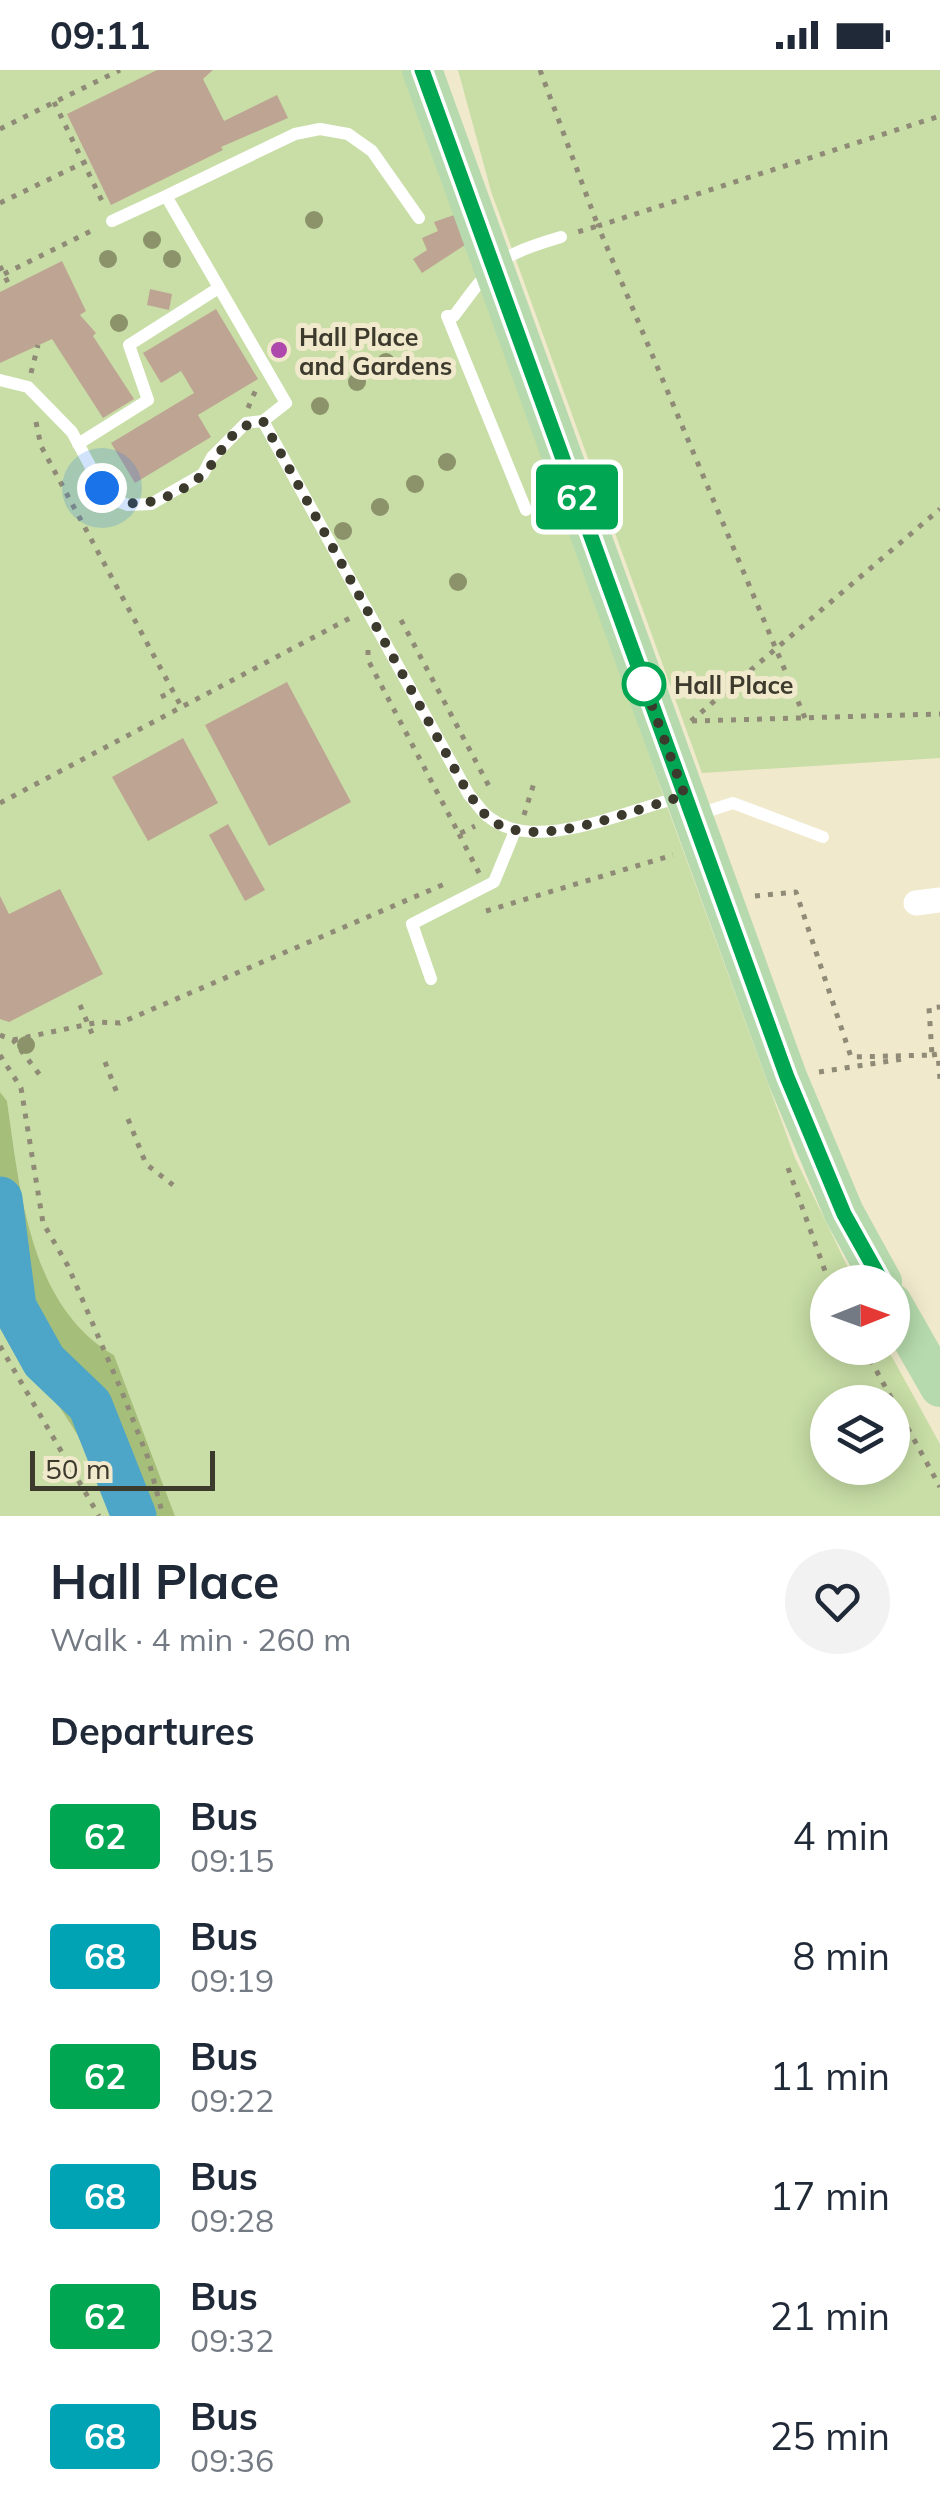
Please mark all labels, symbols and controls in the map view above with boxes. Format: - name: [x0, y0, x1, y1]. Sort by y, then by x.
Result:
- text: 09:11: [50, 11, 151, 59]
- place label: Hall Place and Gardens: [299, 321, 452, 381]
- marker: Hall Place and Gardens: [268, 339, 290, 361]
- your location: [77, 463, 127, 513]
- line badge: 62: [532, 464, 622, 530]
- text: 62: [556, 475, 598, 519]
- marker: Hall Place: [623, 663, 665, 705]
- place label: Hall Place: [674, 669, 793, 700]
- north arrow: [810, 1265, 910, 1365]
- map controls: [810, 1265, 910, 1485]
- button: layers: [810, 1385, 910, 1485]
- scale bar: [30, 1446, 215, 1490]
- text: 50 m: [45, 1451, 111, 1486]
- button: heart: [785, 1549, 890, 1654]
- text: Hall Place: [50, 1551, 279, 1611]
- text: Walk · 4 min · 260 m: [50, 1619, 351, 1659]
- text: Departures: [50, 1707, 254, 1755]
- text: Bus: [190, 1792, 258, 1840]
- text: 4 min: [793, 1812, 890, 1860]
- text: 62: [84, 1814, 126, 1858]
- text: 09:15: [190, 1840, 274, 1880]
- text: Bus: [190, 1912, 258, 1960]
- text: 8 min: [793, 1932, 890, 1980]
- text: 68: [84, 1934, 126, 1978]
- text: 09:19: [190, 1960, 274, 2000]
- text: Bus: [190, 2032, 258, 2080]
- text: 11 min: [770, 2052, 890, 2100]
- text: 62: [84, 2054, 126, 2098]
- text: 09:22: [190, 2080, 274, 2120]
- text: Bus: [190, 2152, 258, 2200]
- text: 17 min: [770, 2172, 890, 2220]
- text: 68: [84, 2174, 126, 2218]
- text: 09:28: [190, 2200, 274, 2240]
- text: Bus: [190, 2272, 258, 2320]
- text: 21 min: [770, 2292, 890, 2340]
- text: 62: [84, 2294, 126, 2338]
- text: 09:32: [190, 2320, 274, 2360]
- text: Bus: [190, 2392, 258, 2440]
- text: 25 min: [770, 2412, 890, 2460]
- text: 68: [84, 2414, 126, 2458]
- text: 09:36: [190, 2440, 274, 2480]

